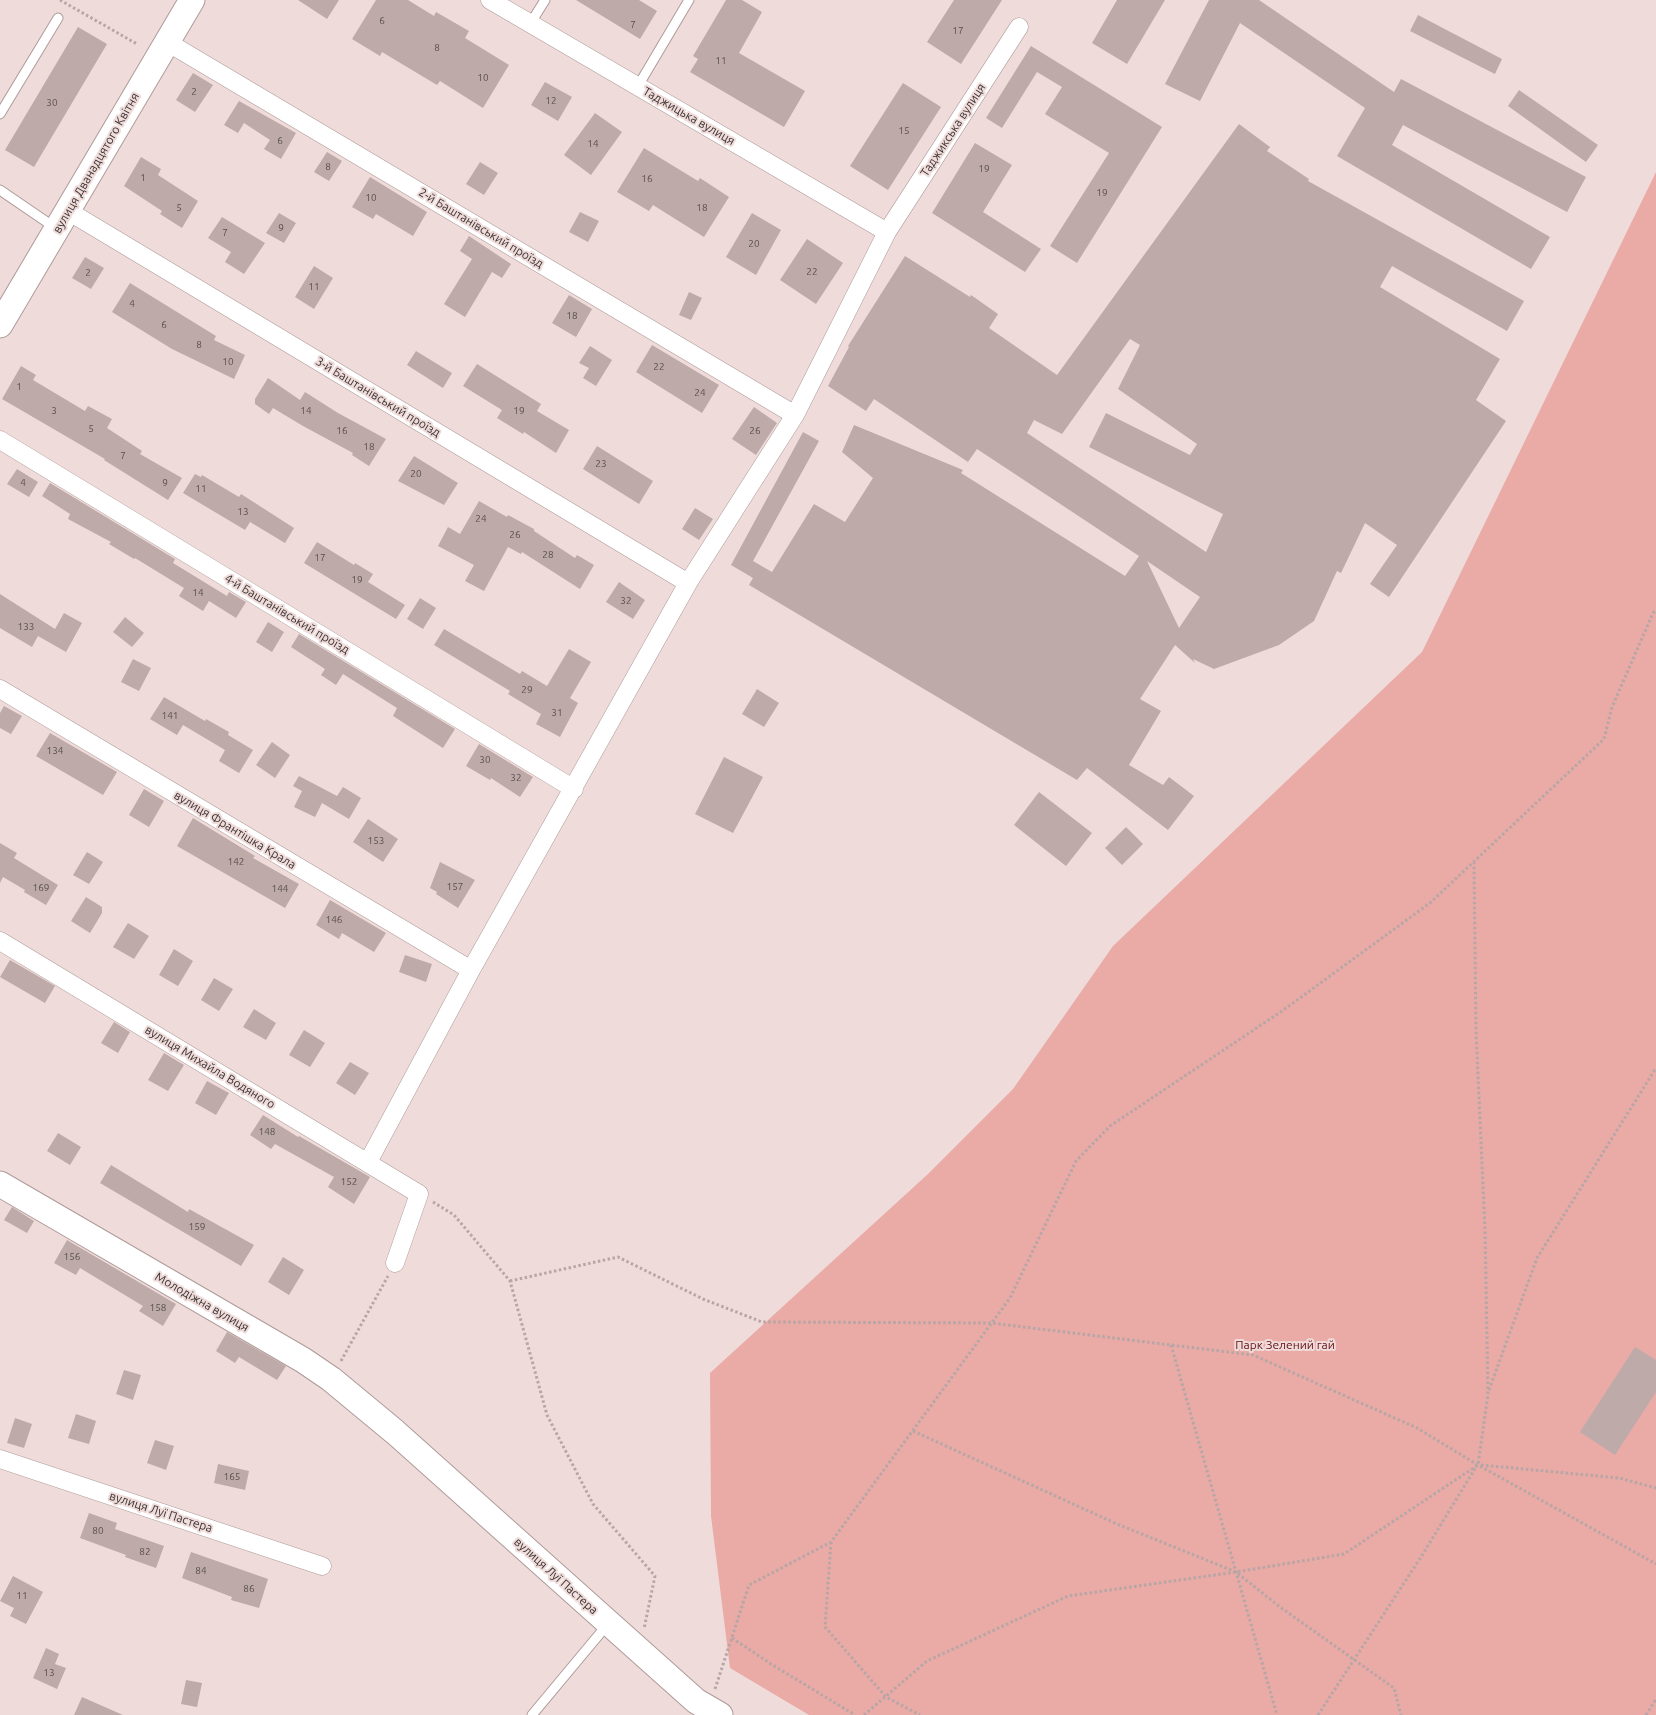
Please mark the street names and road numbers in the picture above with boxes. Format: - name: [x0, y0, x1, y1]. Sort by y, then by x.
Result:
- street label: Таджикська вулиця: [917, 81, 989, 179]
- street label: Таджицька вулиця: [641, 84, 737, 148]
- street label: вулиця Дванадцятого Квітня: [50, 90, 142, 236]
- street label: 2-й Баштанівський проїзд: [416, 185, 546, 271]
- street label: 3-й Баштанівський проїзд: [313, 354, 443, 440]
- street label: 4-й Баштанівський проїзд: [222, 571, 352, 657]
- street label: вулиця Франтішка Крала: [171, 788, 299, 872]
- street label: вулиця Михайла Водяного: [142, 1022, 278, 1112]
- street label: Молодіжна вулиця: [152, 1269, 252, 1335]
- street label: вулиця Луї Пастера: [108, 1489, 214, 1535]
- street label: вулиця Луї Пастера: [511, 1535, 601, 1617]

